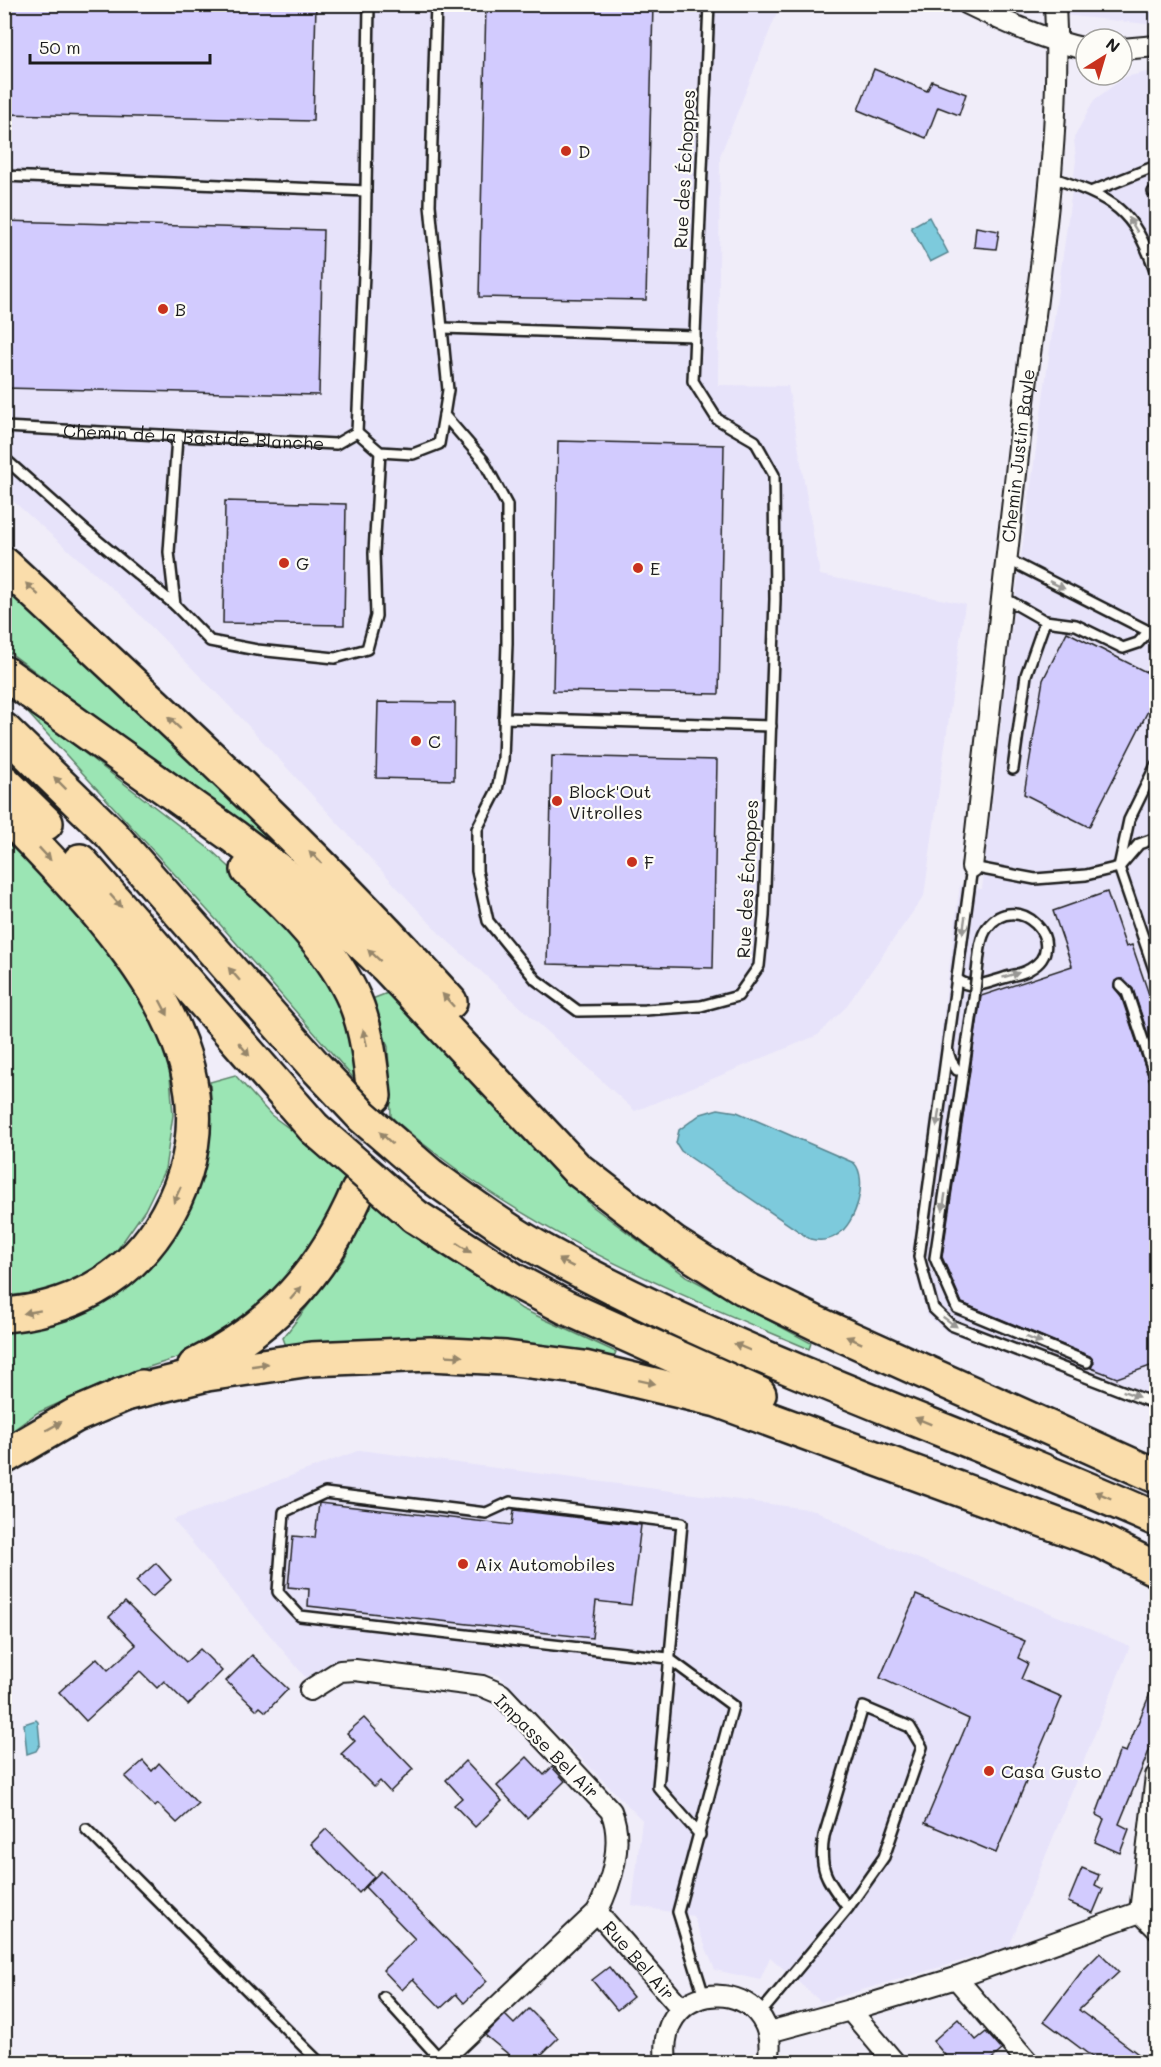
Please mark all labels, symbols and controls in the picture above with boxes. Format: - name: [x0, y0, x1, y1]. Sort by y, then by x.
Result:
- scale bar: [30, 27, 210, 65]
- north arrow: [1074, 27, 1134, 87]
- text: N: [1102, 33, 1125, 57]
- text: 50 m: [39, 35, 81, 59]
- street label: Rue des Échoppes: [668, 89, 700, 249]
- place label: D: [578, 139, 590, 163]
- marker: D: [559, 144, 573, 158]
- one-way arrow: [1128, 217, 1139, 233]
- place label: B: [175, 297, 186, 321]
- marker: B: [156, 302, 170, 316]
- street label: Chemin Justin Bayle: [996, 367, 1040, 544]
- street label: Chemin de la Bastide Blanche: [63, 418, 325, 455]
- place label: G: [296, 551, 309, 575]
- marker: G: [277, 556, 291, 570]
- place label: E: [650, 556, 660, 580]
- marker: E: [631, 561, 645, 575]
- one-way arrow: [1048, 580, 1066, 590]
- one-way arrow: [25, 583, 39, 597]
- one-way arrow: [167, 716, 181, 730]
- place label: C: [428, 729, 441, 753]
- marker: C: [409, 734, 423, 748]
- one-way arrow: [53, 775, 67, 790]
- place label: Block'Out Vitrolles: [569, 779, 652, 824]
- marker: Block'Out Vitrolles: [550, 794, 564, 808]
- street label: Rue des Échoppes: [731, 799, 763, 959]
- one-way arrow: [37, 847, 51, 861]
- one-way arrow: [309, 850, 323, 864]
- place label: F: [644, 850, 654, 874]
- marker: F: [625, 855, 639, 869]
- one-way arrow: [109, 893, 122, 908]
- one-way arrow: [959, 915, 969, 934]
- one-way arrow: [368, 949, 382, 963]
- one-way arrow: [227, 966, 241, 981]
- one-way arrow: [1002, 970, 1020, 980]
- one-way arrow: [442, 993, 455, 1008]
- one-way arrow: [159, 999, 169, 1016]
- one-way arrow: [360, 1029, 370, 1048]
- one-way arrow: [237, 1041, 250, 1056]
- one-way arrow: [933, 1109, 943, 1128]
- one-way arrow: [379, 1131, 393, 1145]
- one-way arrow: [172, 1186, 182, 1204]
- one-way arrow: [939, 1192, 948, 1211]
- one-way arrow: [456, 1242, 472, 1253]
- one-way arrow: [558, 1258, 575, 1268]
- one-way arrow: [289, 1286, 302, 1301]
- one-way arrow: [22, 1307, 41, 1316]
- one-way arrow: [942, 1316, 958, 1328]
- one-way arrow: [845, 1335, 863, 1344]
- one-way arrow: [1026, 1335, 1044, 1345]
- one-way arrow: [734, 1342, 751, 1351]
- one-way arrow: [445, 1351, 464, 1360]
- one-way arrow: [250, 1360, 269, 1369]
- one-way arrow: [638, 1378, 657, 1387]
- one-way arrow: [1122, 1390, 1140, 1400]
- one-way arrow: [913, 1416, 931, 1426]
- one-way arrow: [46, 1421, 63, 1431]
- one-way arrow: [1094, 1490, 1112, 1499]
- place label: Aix Automobiles: [475, 1552, 615, 1576]
- marker: Aix Automobiles: [456, 1557, 470, 1571]
- street label: Impasse Bel Air: [490, 1689, 604, 1803]
- place label: Casa Gusto: [1001, 1759, 1102, 1783]
- marker: Casa Gusto: [982, 1764, 996, 1778]
- street label: Rue Bel Air: [598, 1915, 680, 2005]

